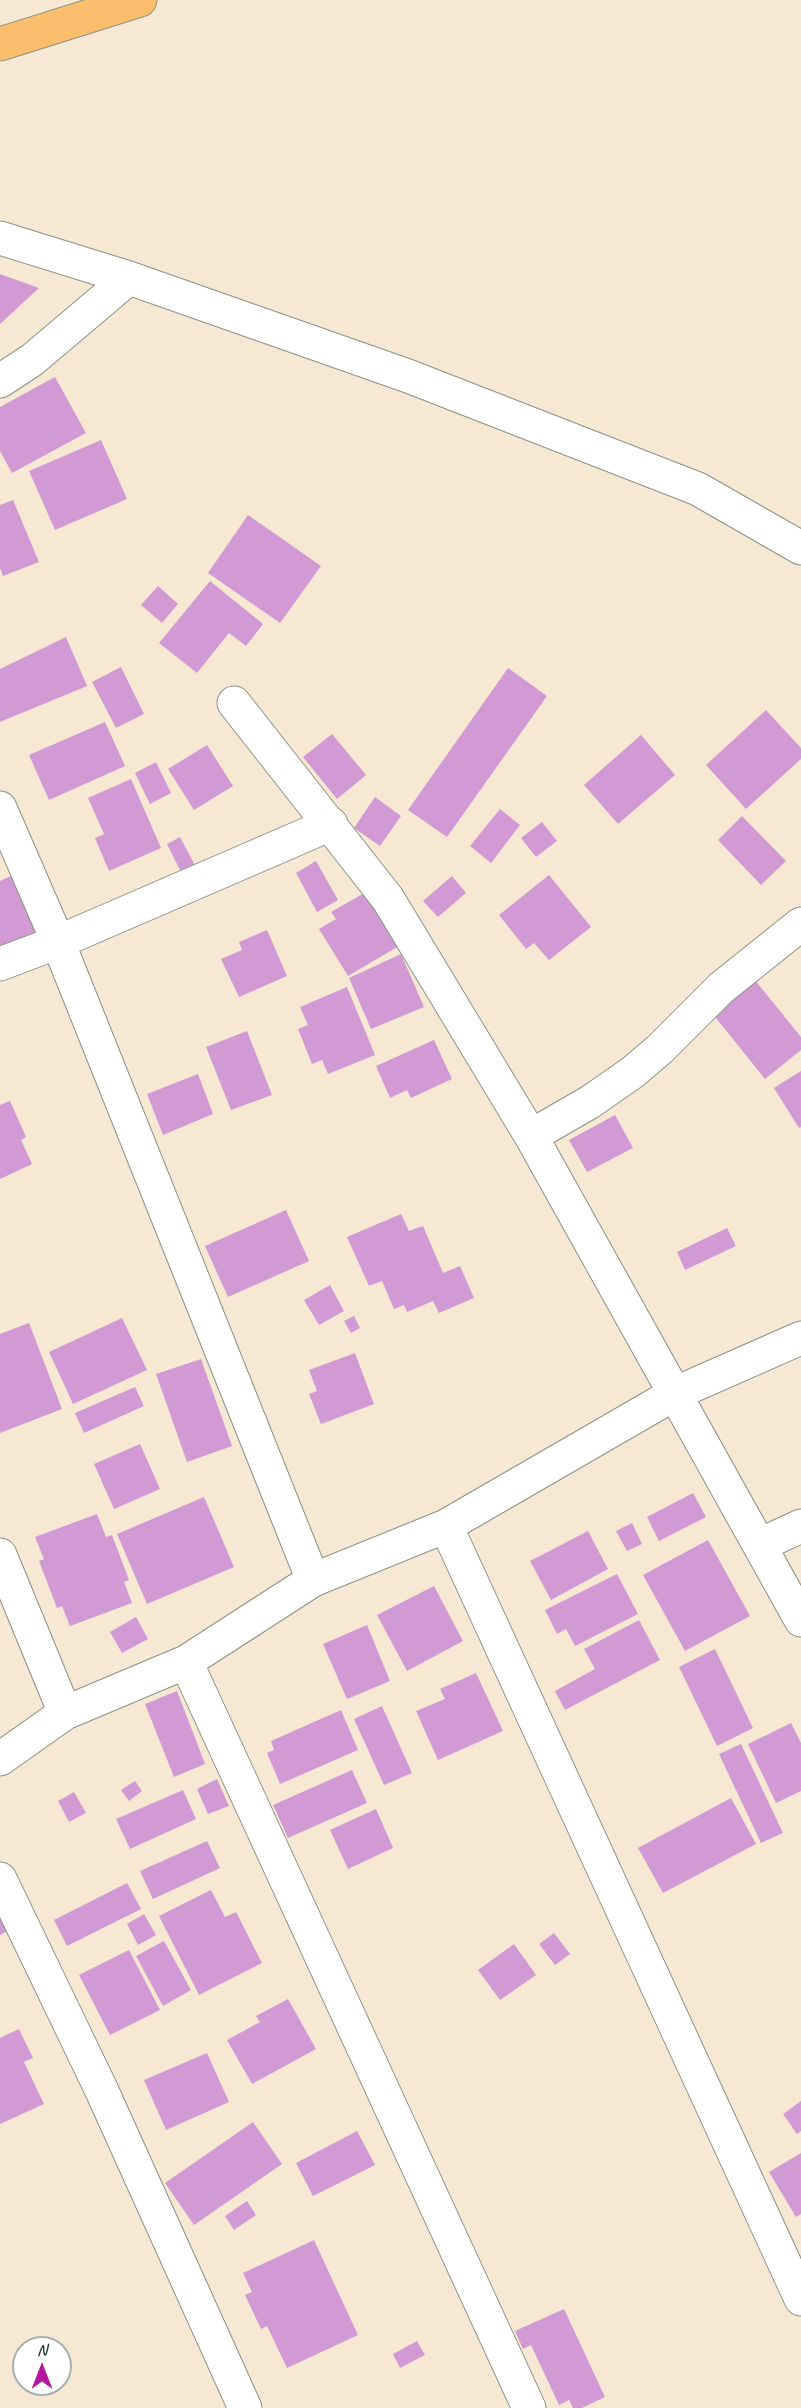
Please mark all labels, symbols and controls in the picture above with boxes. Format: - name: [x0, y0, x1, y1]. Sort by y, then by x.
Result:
- north arrow: [12, 2336, 72, 2396]
- text: N: [37, 2340, 47, 2360]

